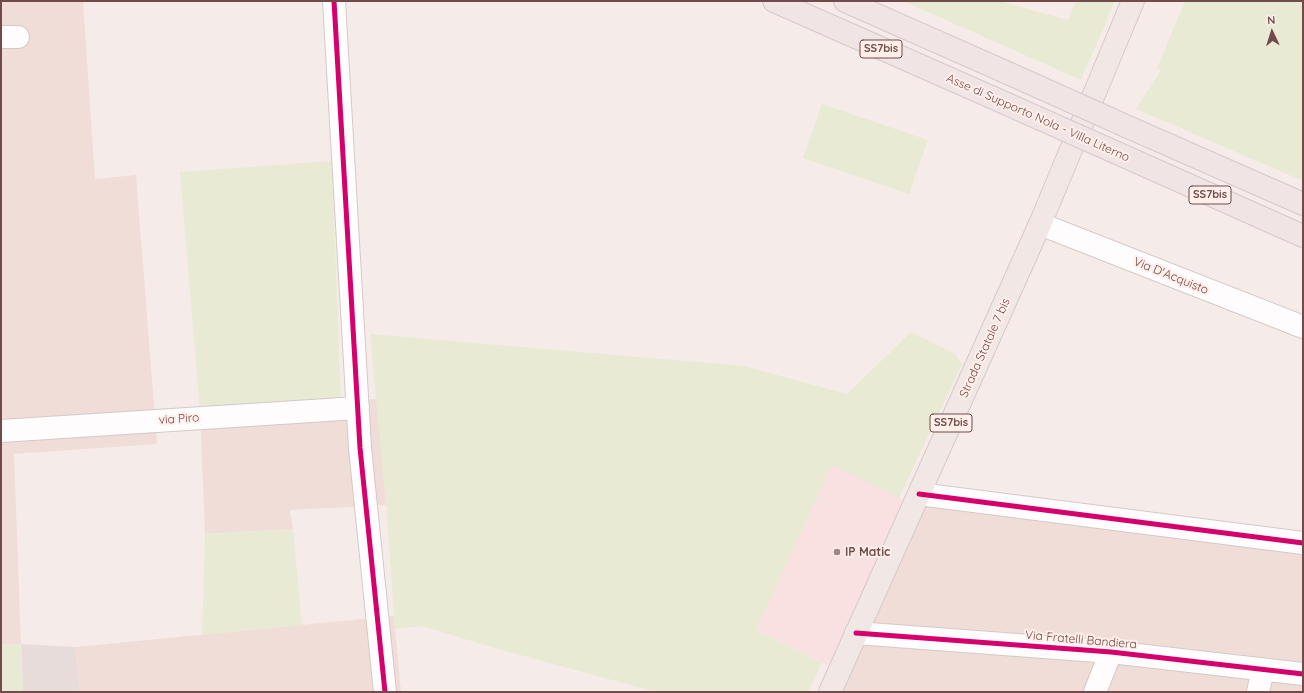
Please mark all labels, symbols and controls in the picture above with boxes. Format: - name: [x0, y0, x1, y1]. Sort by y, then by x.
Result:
- north arrow: [1252, 12, 1292, 52]
- text: N: [1267, 13, 1276, 27]
- road number: SS7bis: [860, 40, 902, 58]
- street label: Asse di Supporto Nola - Villa Literno: [944, 71, 1132, 165]
- road number: SS7bis: [1189, 186, 1231, 204]
- street label: Via D'Acquisto: [1131, 254, 1211, 298]
- street label: Strada Statale 7 bis: [957, 296, 1013, 400]
- street label: via Piro: [158, 410, 200, 428]
- road number: SS7bis: [930, 414, 972, 432]
- place label: IP Matic: [845, 545, 890, 559]
- marker: IP Matic: [832, 547, 842, 557]
- street label: Via Fratelli Bandiera: [1025, 628, 1137, 652]

